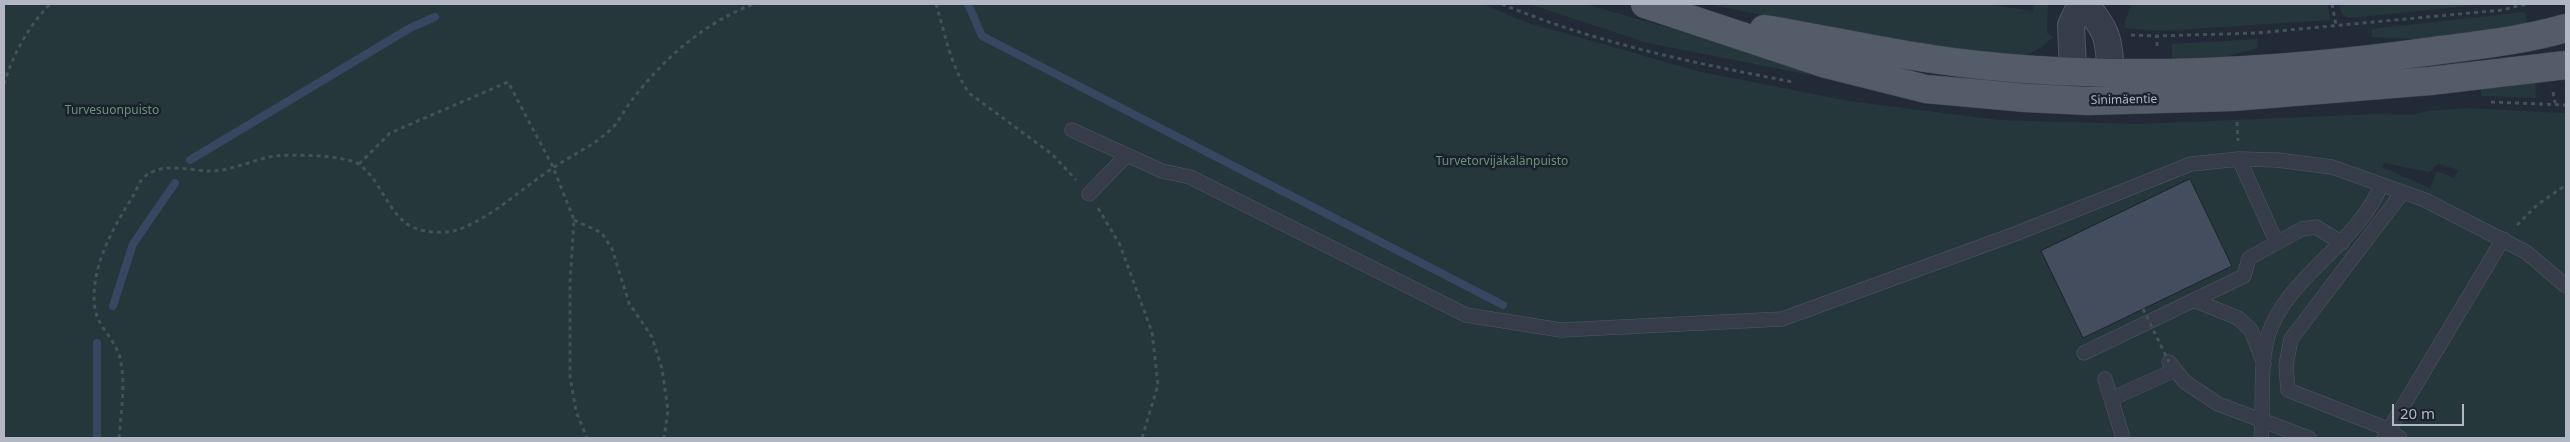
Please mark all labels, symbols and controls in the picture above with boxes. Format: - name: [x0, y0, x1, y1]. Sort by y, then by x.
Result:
- street label: Sinimäentie: [2091, 92, 2157, 108]
- park label: Turvesuonpuisto: [65, 104, 159, 118]
- park label: Turvetorvijäkälänpuisto: [1436, 155, 1568, 169]
- scale bar: [2395, 394, 2468, 426]
- text: 20 m: [2400, 403, 2435, 423]

